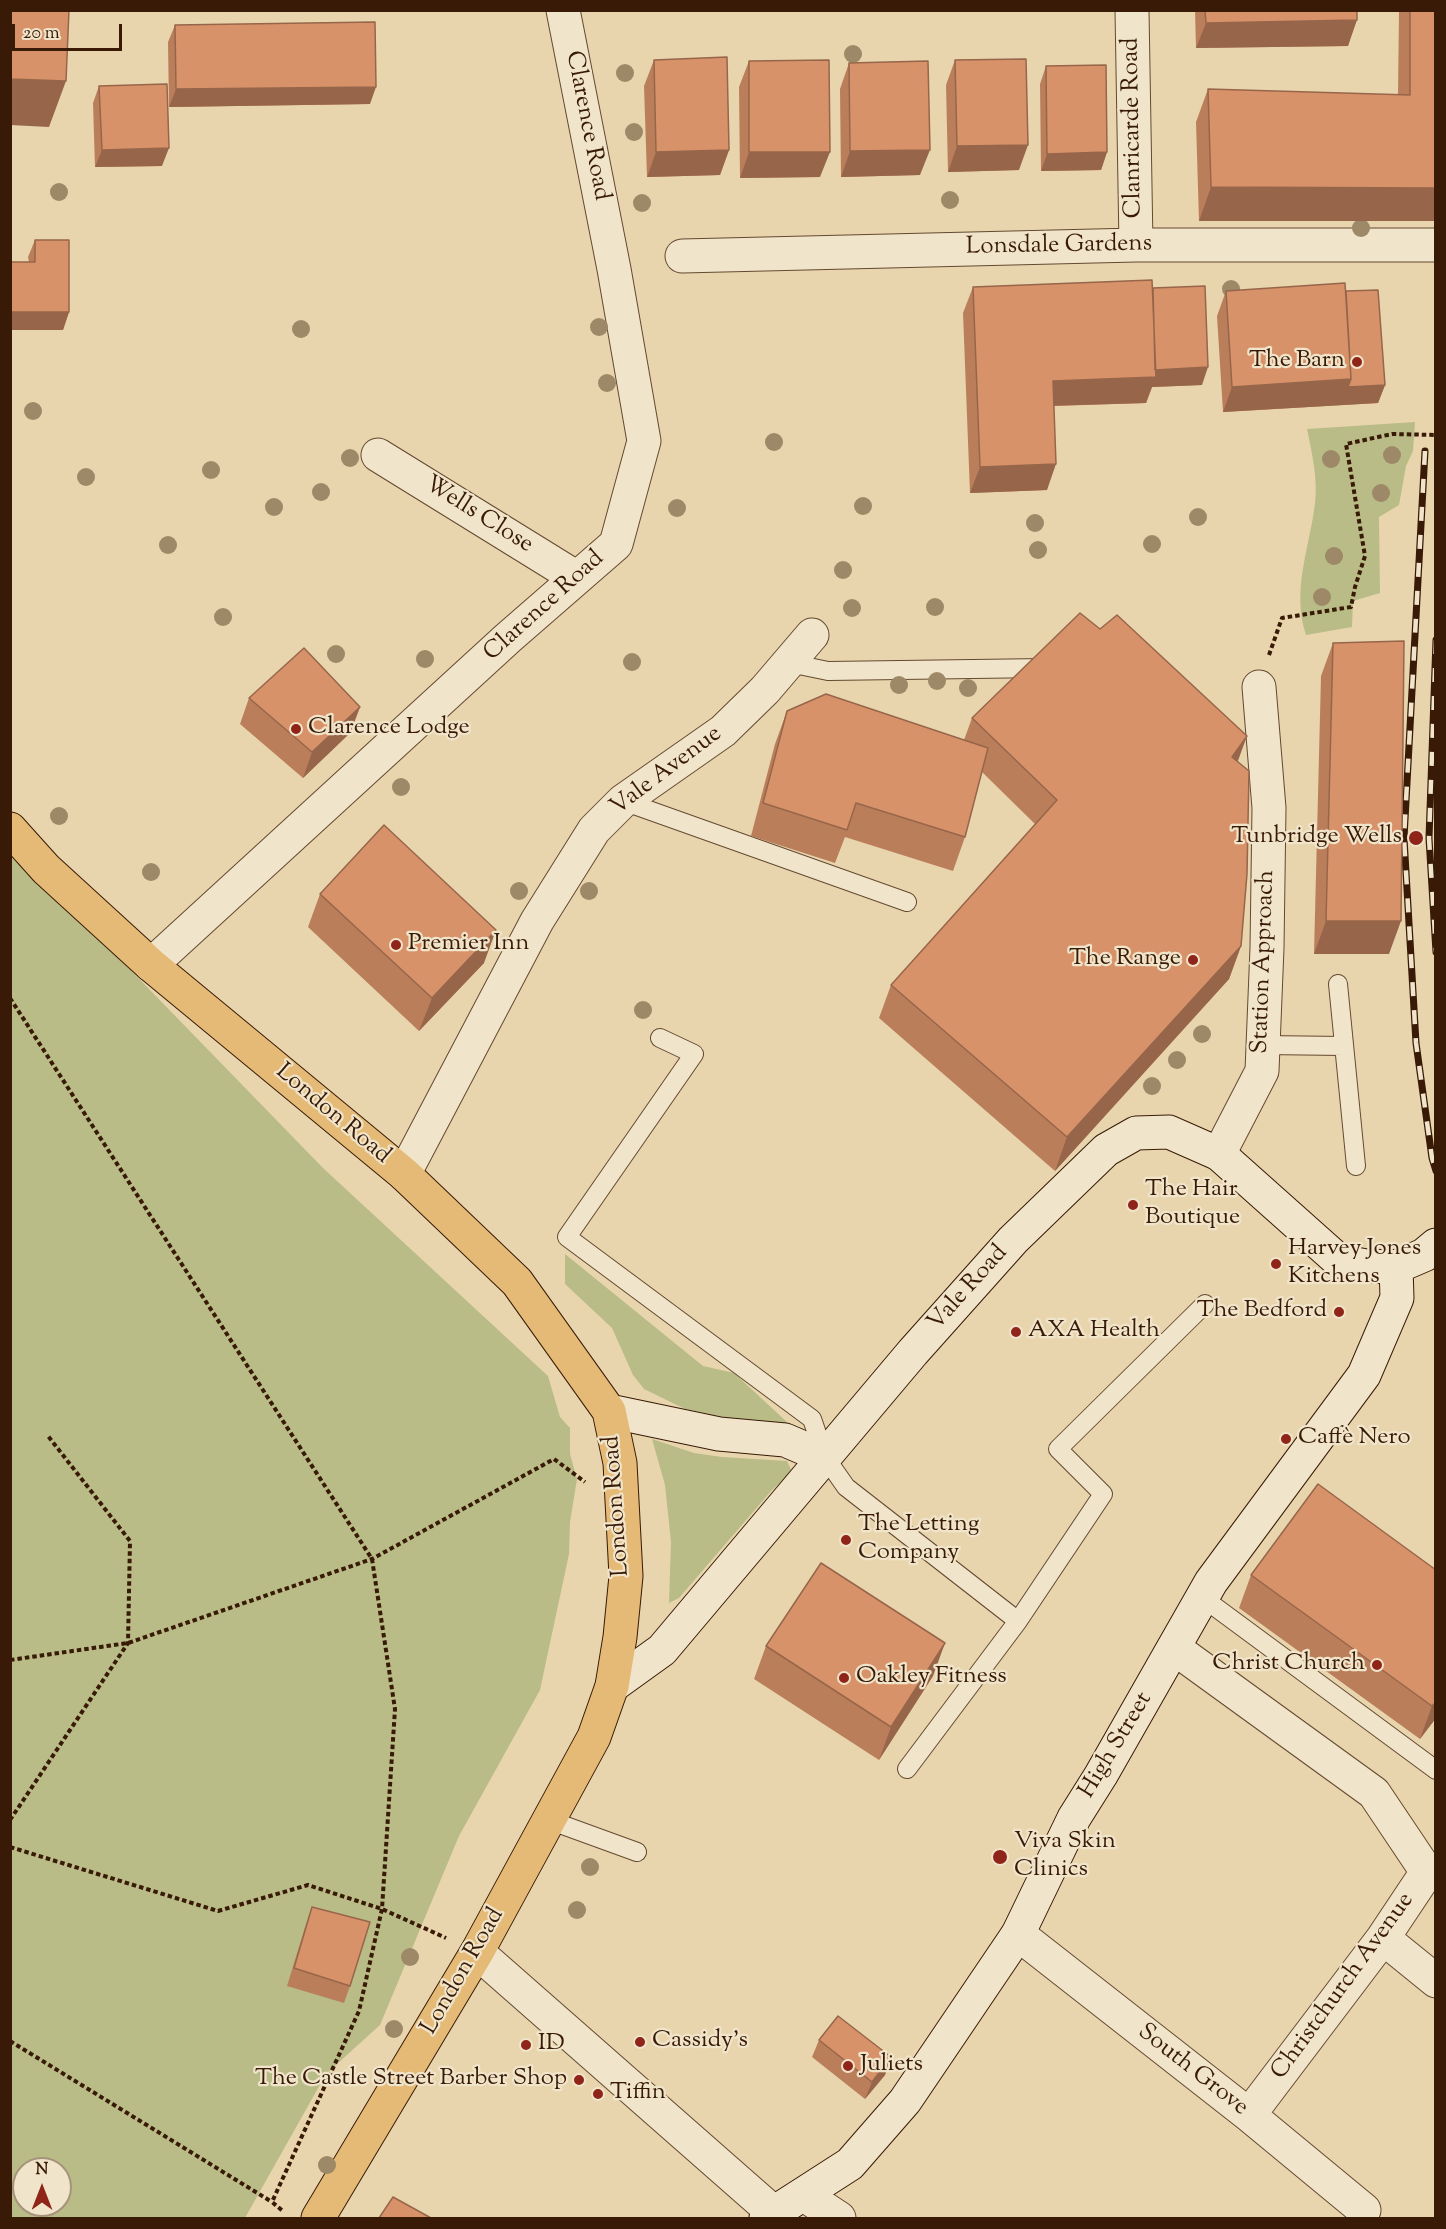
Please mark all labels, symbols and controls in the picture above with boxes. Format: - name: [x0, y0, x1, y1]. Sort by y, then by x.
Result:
- scale bar: [15, 12, 124, 50]
- text: 20 m: [23, 21, 60, 47]
- street label: Clanricarde Road: [1118, 37, 1150, 219]
- street label: Clarence Road: [557, 49, 615, 203]
- street label: Lonsdale Gardens: [966, 231, 1152, 263]
- place label: The Barn: [1249, 348, 1345, 376]
- marker: The Barn: [1350, 355, 1364, 369]
- street label: Wells Close: [418, 471, 538, 561]
- street label: Clarence Road: [479, 545, 611, 669]
- place label: Clarence Lodge: [308, 715, 470, 743]
- street label: Vale Avenue: [606, 721, 728, 823]
- marker: Clarence Lodge: [289, 722, 303, 736]
- place label: Tunbridge Wells: [1231, 824, 1402, 852]
- marker: Tunbridge Wells: [1407, 829, 1425, 847]
- street label: Station Approach: [1247, 870, 1283, 1054]
- place label: Premier Inn: [408, 931, 529, 959]
- marker: Premier Inn: [389, 938, 403, 952]
- place label: The Range: [1069, 946, 1181, 974]
- marker: The Range: [1186, 953, 1200, 967]
- street label: London Road: [269, 1059, 395, 1171]
- place label: The Hair Boutique: [1145, 1177, 1240, 1233]
- marker: The Hair Boutique: [1126, 1198, 1140, 1212]
- place label: Harvey Jones Kitchens: [1288, 1236, 1421, 1292]
- street label: Vale Road: [923, 1240, 1015, 1338]
- marker: Harvey Jones Kitchens: [1269, 1257, 1283, 1271]
- place label: The Bedford: [1197, 1298, 1327, 1326]
- marker: The Bedford: [1332, 1305, 1346, 1319]
- place label: AXA Health: [1028, 1318, 1160, 1346]
- marker: AXA Health: [1009, 1325, 1023, 1339]
- place label: Caffè Nero: [1298, 1425, 1411, 1453]
- marker: Caffè Nero: [1279, 1432, 1293, 1446]
- street label: London Road: [599, 1435, 637, 1577]
- place label: The Letting Company: [858, 1512, 979, 1568]
- marker: The Letting Company: [839, 1533, 853, 1547]
- place label: Christ Church: [1212, 1651, 1365, 1679]
- marker: Christ Church: [1370, 1658, 1384, 1672]
- place label: Oakley Fitness: [856, 1664, 1007, 1692]
- marker: Oakley Fitness: [837, 1671, 851, 1685]
- street label: High Street: [1074, 1688, 1160, 1804]
- place label: Viva Skin Clinics: [1014, 1829, 1116, 1885]
- marker: Viva Skin Clinics: [991, 1848, 1009, 1866]
- street label: Christchurch Avenue: [1266, 1888, 1422, 2086]
- street label: London Road: [416, 1904, 512, 2040]
- street label: South Grove: [1131, 2019, 1253, 2123]
- place label: Cassidy's: [652, 2028, 748, 2056]
- place label: ID: [538, 2031, 565, 2059]
- marker: Cassidy's: [633, 2035, 647, 2049]
- marker: ID: [519, 2038, 533, 2052]
- place label: Juliets: [860, 2052, 923, 2080]
- marker: Juliets: [841, 2059, 855, 2073]
- place label: The Castle Street Barber Shop: [255, 2066, 567, 2094]
- marker: The Castle Street Barber Shop: [572, 2073, 586, 2087]
- place label: Tiffin: [610, 2080, 666, 2108]
- marker: Tiffin: [591, 2087, 605, 2101]
- north arrow: [12, 2157, 72, 2217]
- text: N: [36, 2159, 48, 2182]

